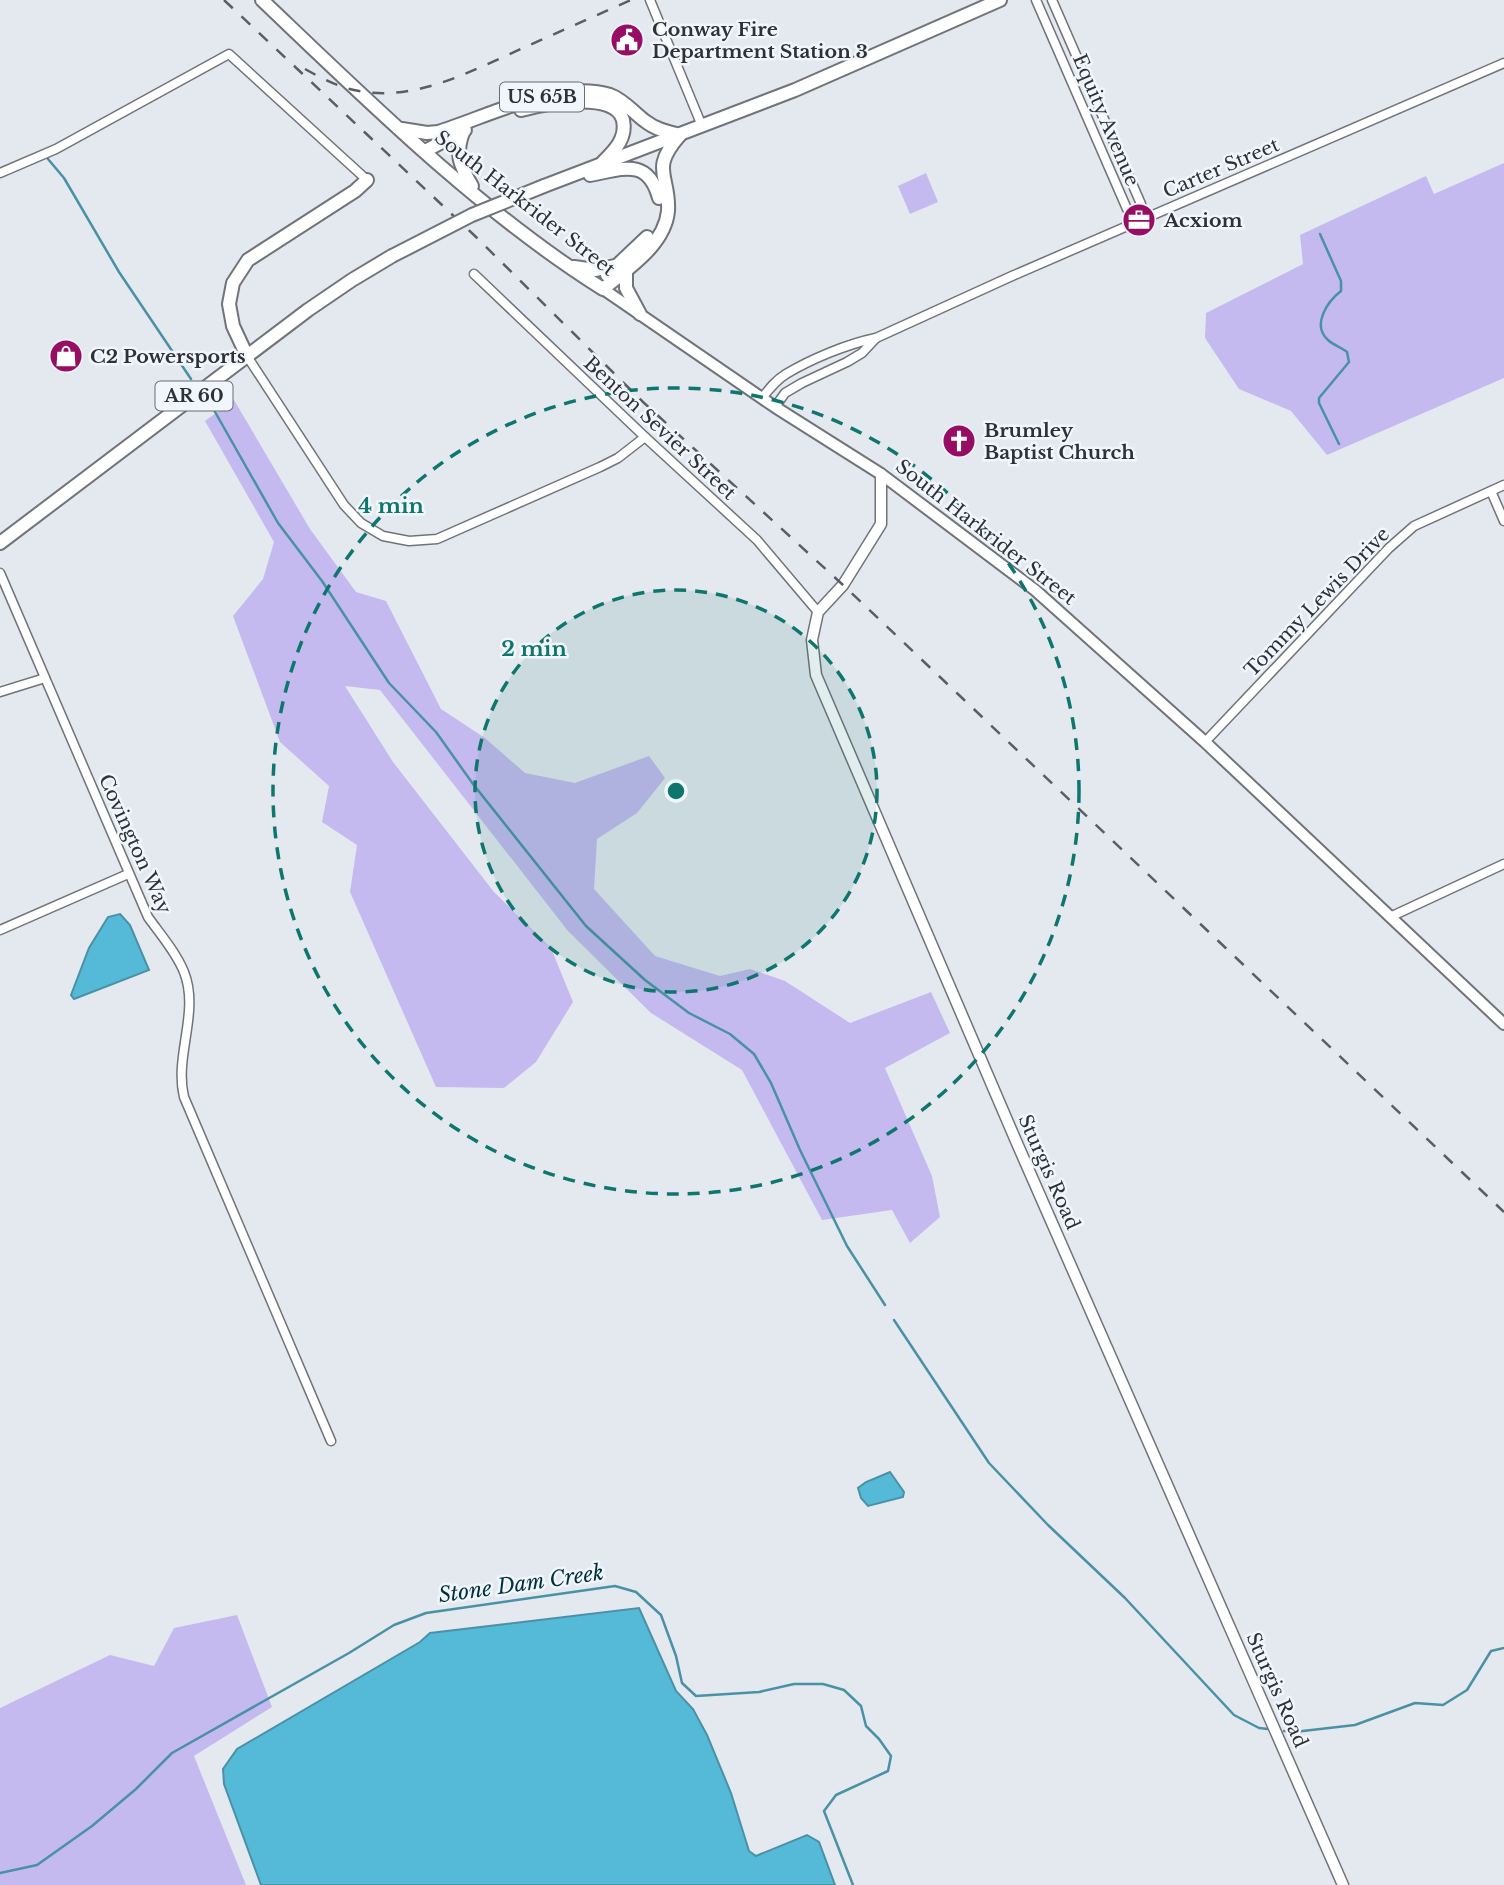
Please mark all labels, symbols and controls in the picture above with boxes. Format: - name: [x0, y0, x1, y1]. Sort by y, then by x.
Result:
- place label: Conway Fire Department Station 3: [652, 18, 868, 63]
- public building icon: Conway Fire Department Station 3: [608, 21, 646, 59]
- street label: Equity Avenue: [1068, 51, 1144, 189]
- road number: US 65B: [500, 82, 584, 112]
- street label: South Harkrider Street: [430, 125, 620, 281]
- street label: Carter Street: [1159, 133, 1283, 203]
- office icon: Acxiom: [1120, 201, 1158, 239]
- place label: Acxiom: [1163, 209, 1243, 232]
- shop icon: C2 Powersports: [47, 337, 85, 375]
- place label: C2 Powersports: [90, 345, 246, 368]
- street label: Benton Sevier Street: [579, 351, 741, 505]
- road number: AR 60: [156, 382, 232, 410]
- place label: Brumley Baptist Church: [984, 419, 1135, 464]
- church icon: Brumley Baptist Church: [940, 422, 978, 460]
- street label: South Harkrider Street: [891, 454, 1081, 610]
- text: 4 min: [358, 493, 424, 519]
- street label: Tommy Lewis Drive: [1240, 523, 1394, 681]
- text: 2 min: [501, 636, 567, 662]
- street label: Covington Way: [94, 771, 176, 917]
- centre of rings: [664, 779, 688, 803]
- street label: Sturgis Road: [1013, 1111, 1085, 1233]
- water label: Stone Dam Creek: [437, 1560, 605, 1608]
- street label: Sturgis Road: [1241, 1629, 1313, 1751]

